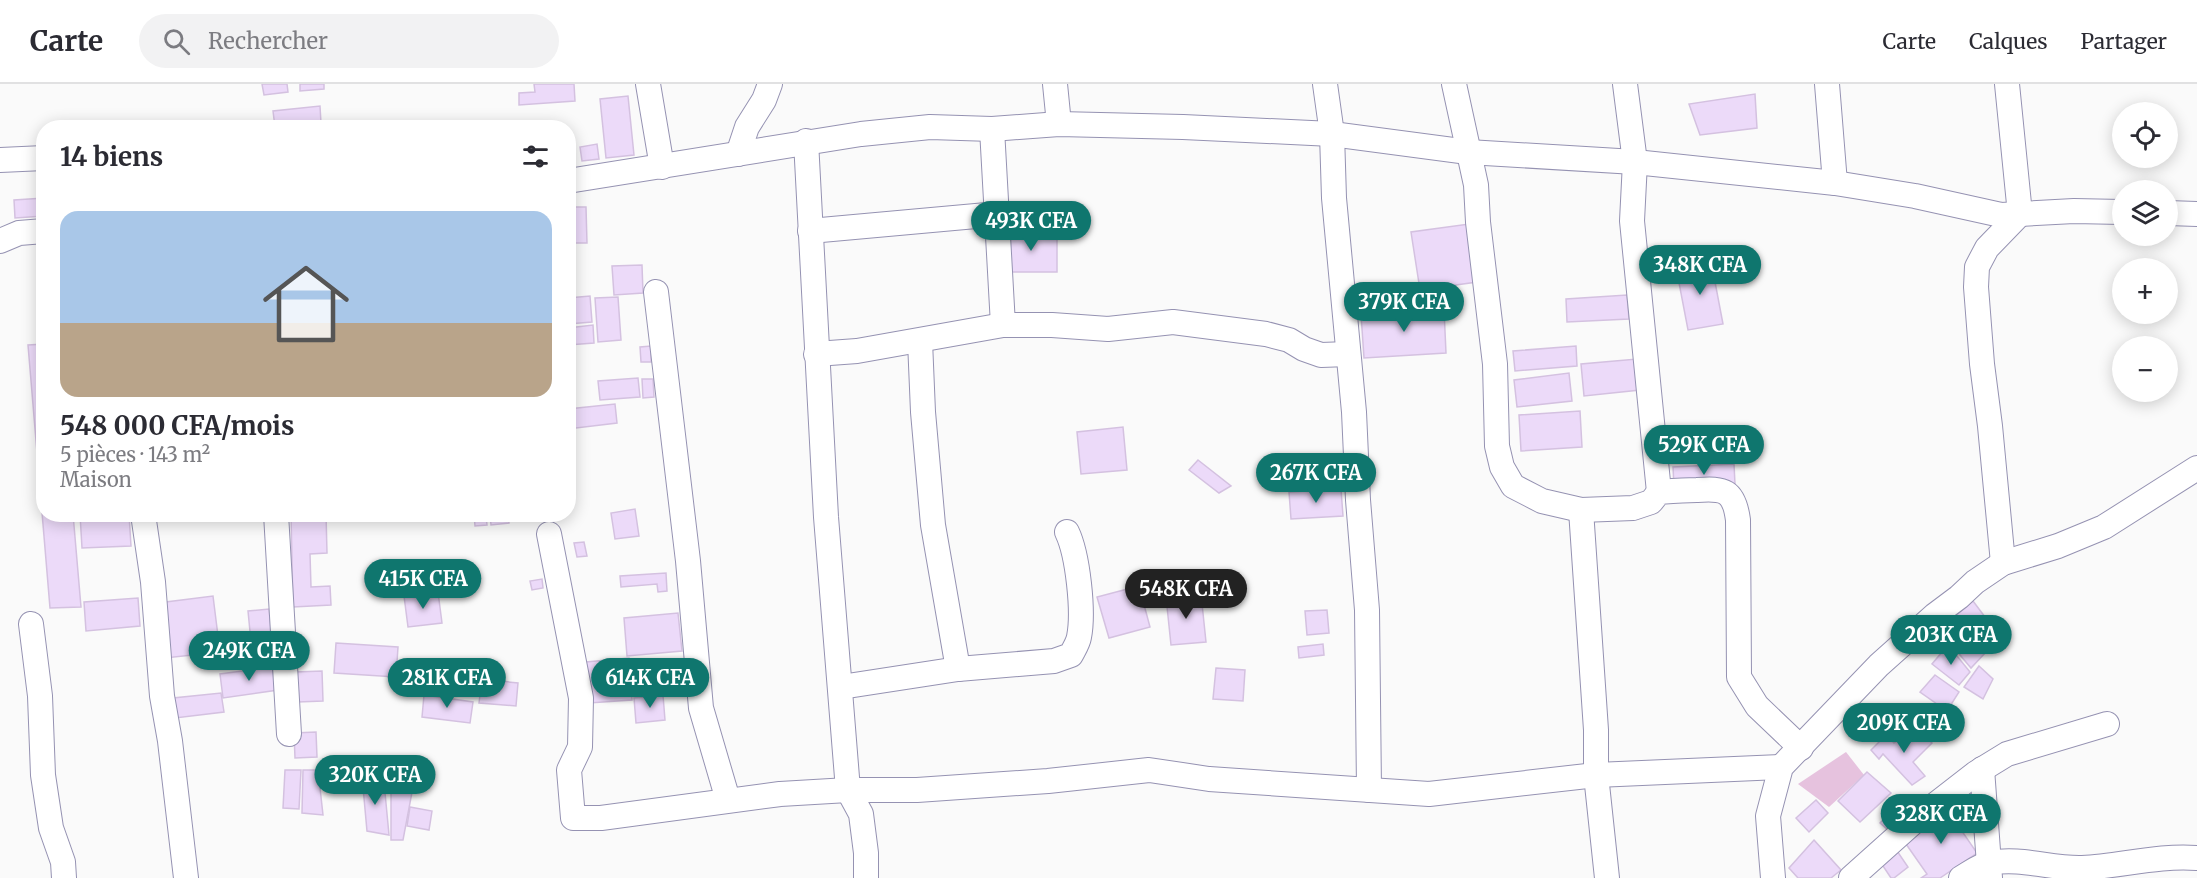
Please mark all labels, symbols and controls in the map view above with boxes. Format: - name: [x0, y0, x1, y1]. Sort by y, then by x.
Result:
- search box: [139, 14, 559, 68]
- text: Carte: [30, 23, 103, 59]
- icon: search: [160, 25, 193, 58]
- text: Rechercher: [208, 27, 328, 55]
- text: Carte: [1883, 28, 1936, 55]
- text: Calques: [1969, 28, 2048, 55]
- text: Partager: [2081, 28, 2167, 55]
- map controls: [2112, 102, 2178, 402]
- button: locate: [2112, 102, 2178, 168]
- text: 14 biens: [60, 140, 163, 173]
- icon: filters: [519, 140, 552, 173]
- button: layers: [2112, 180, 2178, 246]
- pin: 493K CFA: [969, 201, 1093, 252]
- text: 493K CFA: [985, 208, 1077, 233]
- pin: 348K CFA: [1638, 245, 1762, 296]
- icon: home: [252, 250, 360, 358]
- text: 348K CFA: [1653, 252, 1747, 277]
- button: +: [2112, 258, 2178, 324]
- pin: 379K CFA: [1342, 282, 1466, 333]
- text: 379K CFA: [1358, 289, 1450, 314]
- button: −: [2112, 336, 2178, 402]
- text: 548 000 CFA/mois: [60, 409, 294, 442]
- pin: 529K CFA: [1642, 425, 1766, 476]
- text: 529K CFA: [1658, 432, 1750, 457]
- text: 5 pièces · 143 m²: [60, 442, 210, 467]
- pin: 267K CFA: [1254, 453, 1378, 504]
- text: 267K CFA: [1270, 460, 1362, 485]
- text: Maison: [60, 467, 132, 492]
- pin: 415K CFA: [361, 559, 485, 610]
- text: 415K CFA: [378, 566, 468, 591]
- pin: 548K CFA: [1124, 569, 1248, 620]
- text: 548K CFA: [1139, 576, 1233, 601]
- pin: 203K CFA: [1889, 615, 2013, 666]
- text: 203K CFA: [1905, 622, 1997, 647]
- pin: 249K CFA: [187, 631, 311, 682]
- text: 249K CFA: [203, 638, 295, 663]
- pin: 281K CFA: [385, 658, 509, 709]
- pin: 614K CFA: [588, 658, 712, 709]
- text: 281K CFA: [402, 665, 492, 690]
- text: 614K CFA: [605, 665, 695, 690]
- pin: 209K CFA: [1842, 703, 1966, 754]
- text: 209K CFA: [1857, 710, 1951, 735]
- pin: 320K CFA: [313, 755, 437, 806]
- text: 320K CFA: [328, 762, 422, 787]
- pin: 328K CFA: [1879, 794, 2003, 845]
- text: 328K CFA: [1895, 801, 1987, 826]

